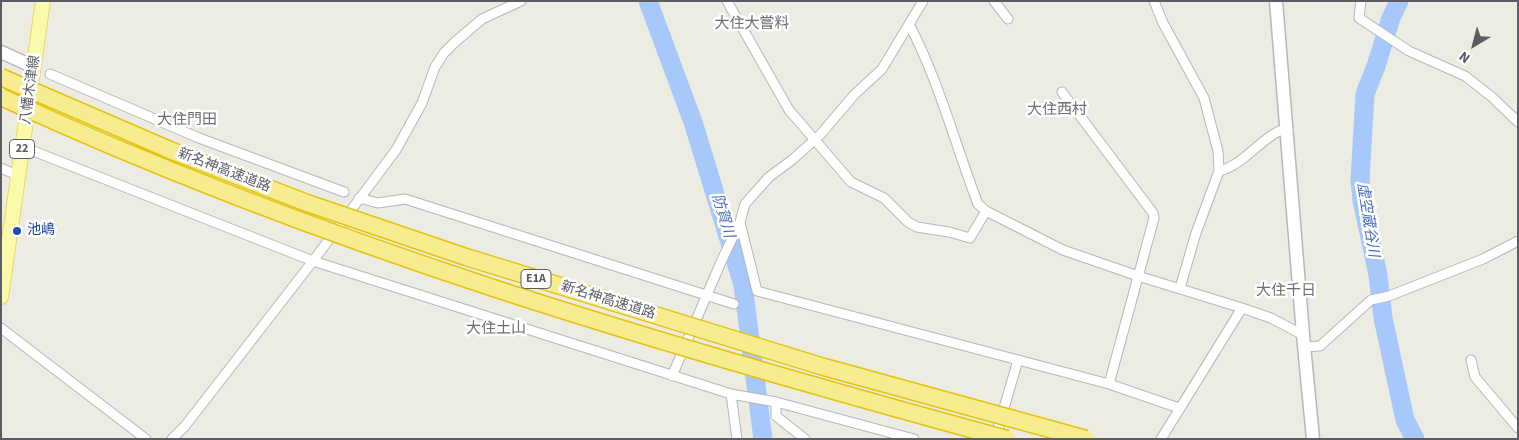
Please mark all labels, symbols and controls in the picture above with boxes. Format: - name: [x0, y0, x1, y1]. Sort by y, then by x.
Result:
- district label: 大住大嘗料: [715, 16, 789, 34]
- north arrow: [1449, 20, 1499, 70]
- text: N: [1455, 46, 1475, 68]
- street label: 八幡木津線: [18, 54, 44, 126]
- district label: 大住西村: [1027, 102, 1087, 120]
- district label: 大住門田: [157, 112, 217, 130]
- road number: 22: [10, 140, 34, 158]
- street label: 新名神高速道路: [175, 146, 273, 196]
- water label: 虚空蔵谷川: [1352, 182, 1382, 258]
- water label: 防賀川: [707, 192, 737, 240]
- place label: 池嶋: [27, 223, 55, 239]
- marker: 池嶋: [11, 225, 23, 237]
- road number: E1A: [521, 270, 551, 288]
- street label: 新名神高速道路: [559, 279, 657, 323]
- district label: 大住千日: [1256, 283, 1316, 301]
- district label: 大住土山: [466, 321, 526, 339]

